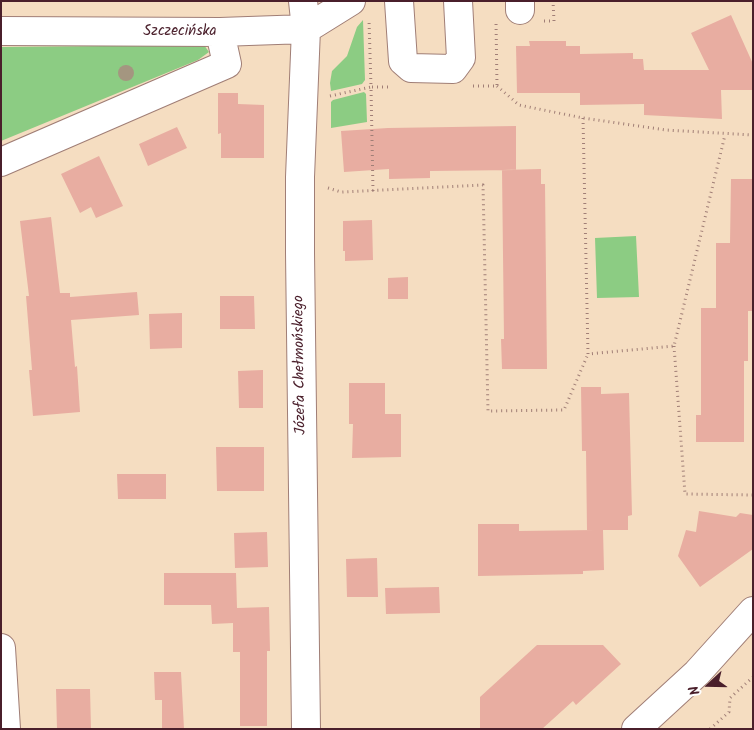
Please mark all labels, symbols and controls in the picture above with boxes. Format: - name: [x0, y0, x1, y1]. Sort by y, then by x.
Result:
- street label: Szczecińska: [143, 23, 217, 41]
- street label: Józefa Chełmońskiego: [291, 295, 311, 435]
- north arrow: [684, 660, 734, 710]
- text: N: [683, 682, 707, 698]

